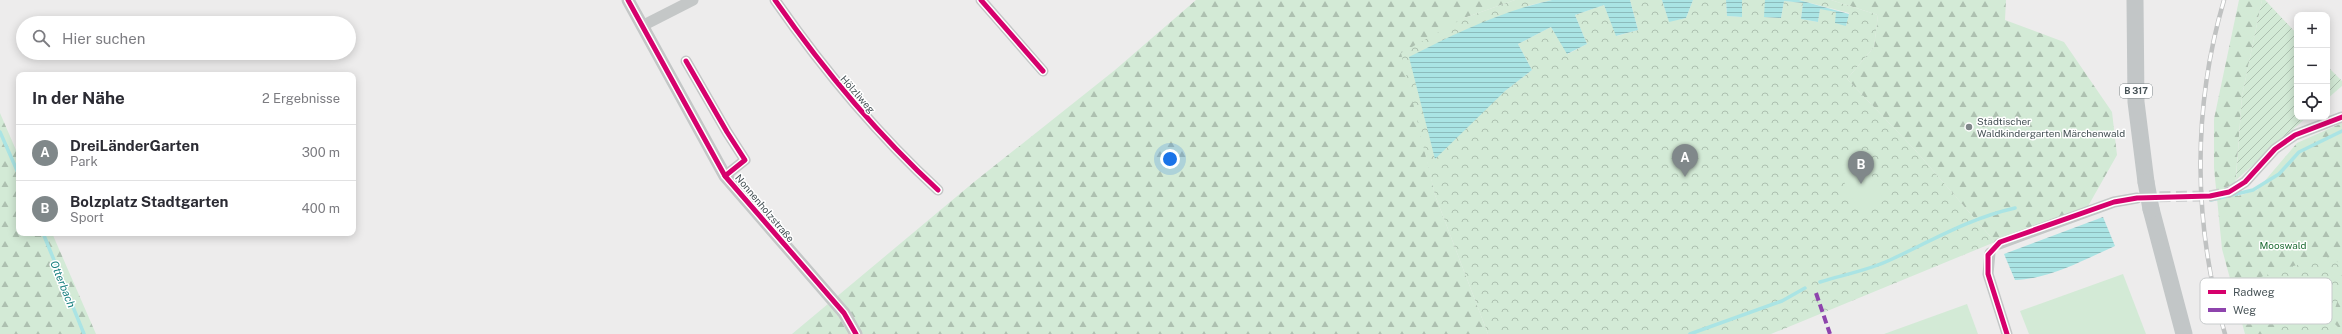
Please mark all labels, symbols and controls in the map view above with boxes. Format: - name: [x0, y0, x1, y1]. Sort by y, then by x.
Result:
- map controls: [2294, 12, 2330, 120]
- button: +: [2294, 12, 2330, 48]
- search box: [16, 16, 356, 60]
- icon: search: [30, 27, 52, 49]
- text: Hier suchen: [62, 30, 145, 47]
- button: −: [2294, 48, 2330, 84]
- street label: Hölzliweg: [838, 73, 878, 115]
- road number: B 317: [2120, 84, 2152, 98]
- button: locate: [2294, 84, 2330, 120]
- text: In der Nähe: [32, 88, 125, 108]
- text: 2 Ergebnisse: [262, 91, 340, 106]
- place label: Städtischer Waldkindergarten Märchenwald: [1977, 115, 2125, 139]
- marker: Städtischer Waldkindergarten Märchenwald: [1964, 122, 1974, 132]
- text: DreiLänderGarten: [70, 137, 199, 154]
- pin: A: [1672, 144, 1698, 177]
- text: A: [40, 145, 50, 160]
- text: 300 m: [302, 145, 340, 160]
- your location: [1160, 149, 1180, 169]
- pin: B: [1848, 151, 1874, 184]
- text: Park: [70, 154, 98, 169]
- street label: Nonnenholzstraße: [733, 172, 797, 245]
- text: Bolzplatz Stadtgarten: [70, 193, 228, 210]
- text: B: [41, 201, 49, 216]
- text: 400 m: [302, 201, 340, 216]
- text: Sport: [70, 210, 104, 225]
- park label: Mooswald: [2259, 239, 2307, 251]
- water label: Otterbach: [48, 259, 78, 309]
- legend: [2200, 278, 2332, 324]
- text: Radweg: [2233, 286, 2275, 298]
- text: Weg: [2233, 304, 2256, 316]

